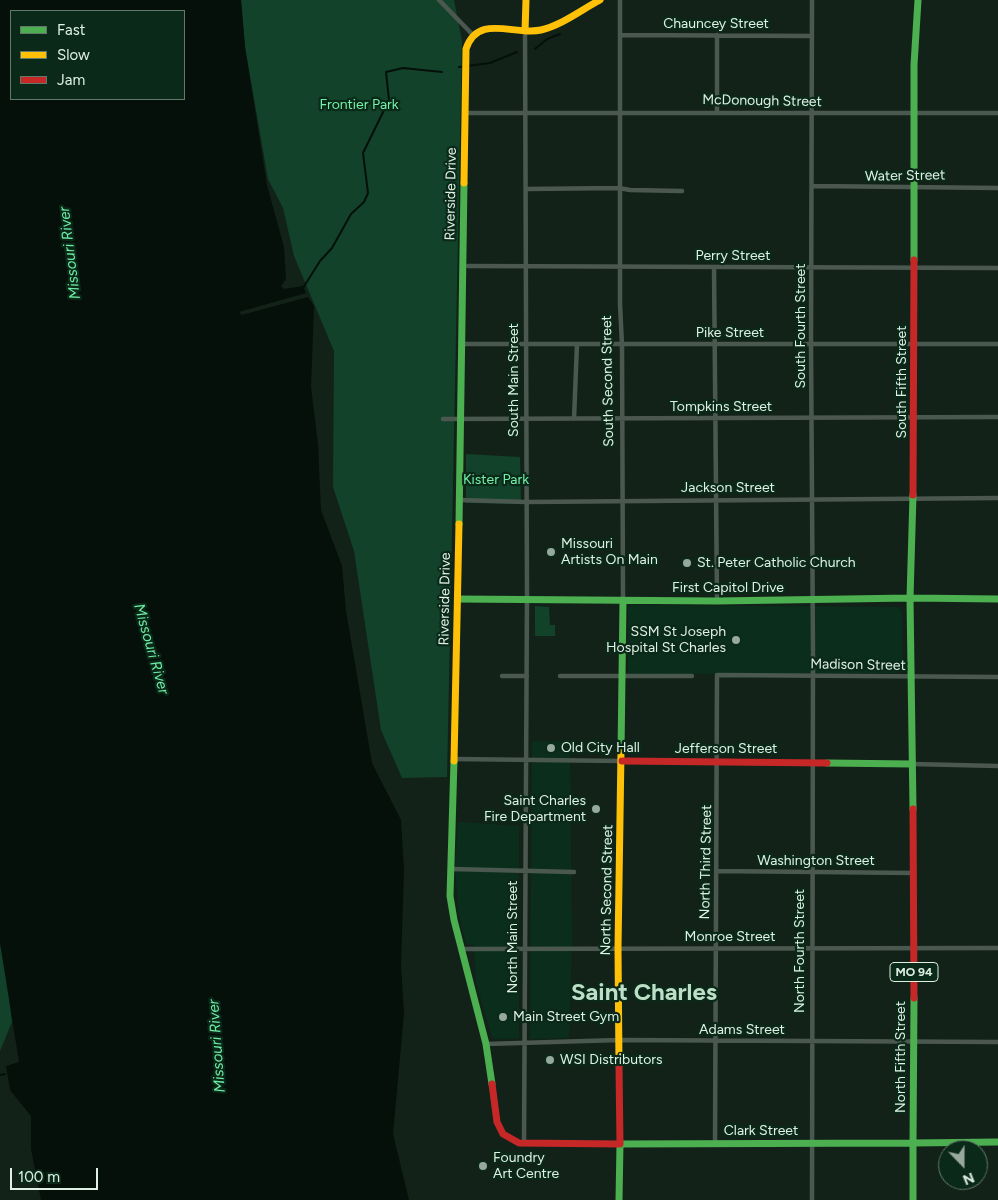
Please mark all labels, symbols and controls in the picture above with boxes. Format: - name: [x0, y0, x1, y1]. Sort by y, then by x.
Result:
- legend: [10, 10, 185, 100]
- street label: Chauncey Street: [663, 16, 769, 32]
- text: Fast: [57, 21, 85, 39]
- text: Slow: [57, 46, 90, 64]
- text: Jam: [57, 71, 85, 89]
- street label: McDonough Street: [702, 92, 822, 110]
- park label: Frontier Park: [319, 97, 399, 113]
- street label: Riverside Drive: [442, 147, 460, 241]
- street label: Water Street: [865, 167, 945, 185]
- water label: Missouri River: [55, 206, 85, 300]
- street label: Perry Street: [695, 248, 771, 264]
- street label: South Fourth Street: [793, 263, 809, 389]
- street label: South Second Street: [598, 315, 618, 447]
- street label: South Main Street: [506, 323, 522, 437]
- street label: Pike Street: [696, 325, 764, 341]
- street label: South Fifth Street: [894, 326, 910, 438]
- street label: Tompkins Street: [670, 399, 772, 415]
- park label: Kister Park: [463, 472, 529, 488]
- street label: Jackson Street: [681, 480, 775, 496]
- place label: Missouri Artists On Main: [561, 536, 658, 568]
- marker: Missouri Artists On Main: [545, 546, 557, 558]
- street label: Riverside Drive: [436, 552, 454, 646]
- place label: St. Peter Catholic Church: [697, 555, 856, 571]
- marker: St. Peter Catholic Church: [681, 557, 693, 569]
- street label: First Capitol Drive: [672, 580, 784, 596]
- water label: Missouri River: [129, 602, 173, 696]
- place label: SSM St Joseph Hospital St Charles: [606, 624, 726, 656]
- marker: SSM St Joseph Hospital St Charles: [730, 634, 742, 646]
- street label: Madison Street: [810, 656, 906, 674]
- place label: Old City Hall: [561, 740, 640, 756]
- street label: Jefferson Street: [675, 741, 777, 757]
- marker: Old City Hall: [545, 742, 557, 754]
- place label: Saint Charles Fire Department: [484, 793, 586, 826]
- marker: Saint Charles Fire Department: [590, 803, 602, 815]
- street label: North Third Street: [697, 805, 715, 919]
- street label: North Second Street: [597, 824, 617, 956]
- street label: Washington Street: [757, 853, 875, 869]
- street label: North Main Street: [505, 881, 521, 993]
- street label: North Fourth Street: [792, 889, 808, 1013]
- street label: Monroe Street: [685, 929, 775, 945]
- road number: MO 94: [890, 962, 938, 982]
- district label: Saint Charles: [571, 979, 717, 1007]
- water label: Missouri River: [205, 999, 229, 1093]
- street label: North Fifth Street: [893, 1001, 909, 1113]
- place label: Main Street Gym: [513, 1009, 619, 1025]
- marker: Main Street Gym: [497, 1011, 509, 1023]
- street label: Adams Street: [699, 1022, 785, 1038]
- place label: WSI Distributors: [560, 1052, 663, 1068]
- marker: WSI Distributors: [544, 1054, 556, 1066]
- street label: Clark Street: [724, 1123, 798, 1139]
- north arrow: [938, 1140, 988, 1190]
- place label: Foundry Art Centre: [493, 1150, 559, 1182]
- scale bar: [12, 1158, 100, 1190]
- marker: Foundry Art Centre: [477, 1160, 489, 1172]
- text: 100 m: [18, 1168, 60, 1186]
- text: N: [960, 1169, 977, 1188]

